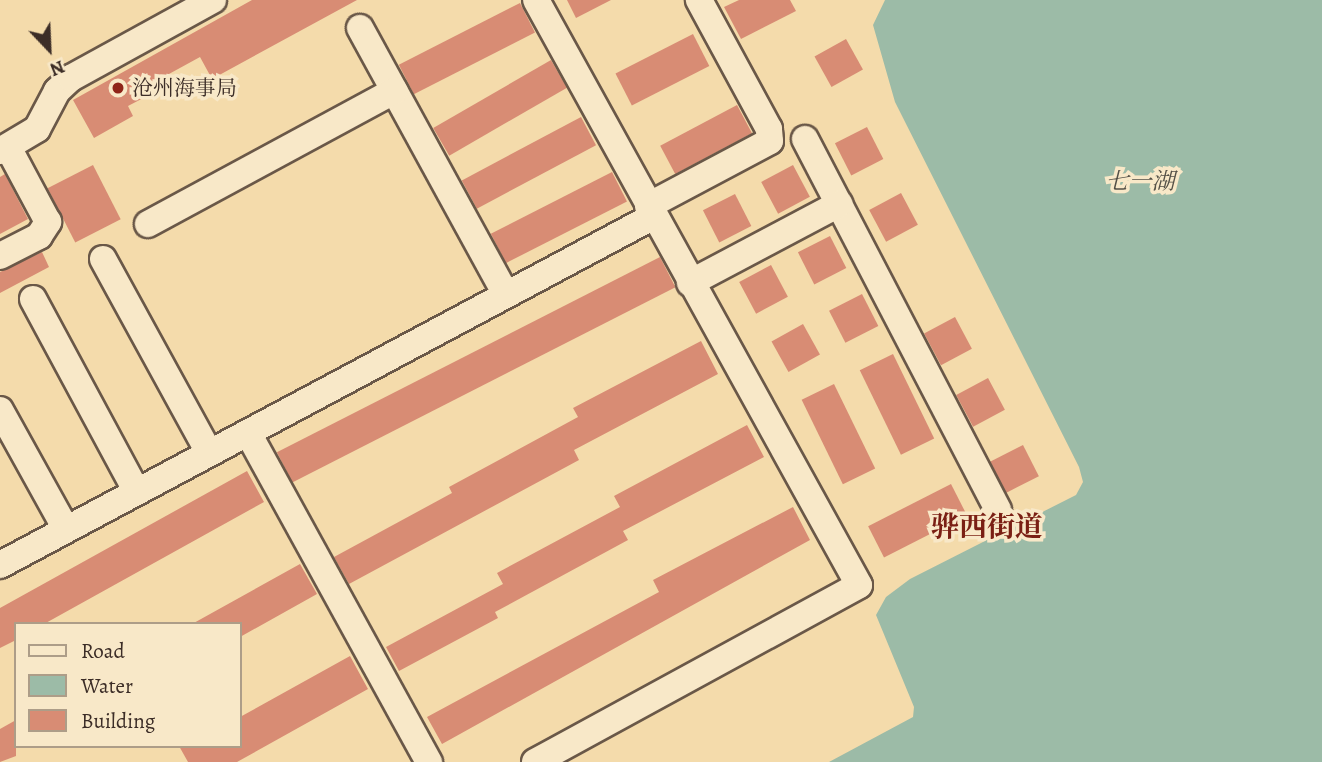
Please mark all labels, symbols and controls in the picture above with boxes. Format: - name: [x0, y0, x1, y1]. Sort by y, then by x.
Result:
- north arrow: [14, 14, 84, 84]
- text: N: [46, 54, 69, 83]
- place label: 沧州海事局: [132, 75, 237, 101]
- marker: 沧州海事局: [110, 80, 126, 96]
- water label: 七一湖: [1106, 168, 1174, 196]
- district label: 骅西街道: [931, 510, 1043, 544]
- legend: [14, 622, 242, 748]
- text: Road: [81, 637, 125, 665]
- text: Water: [81, 672, 133, 700]
- text: Building: [81, 707, 155, 735]

